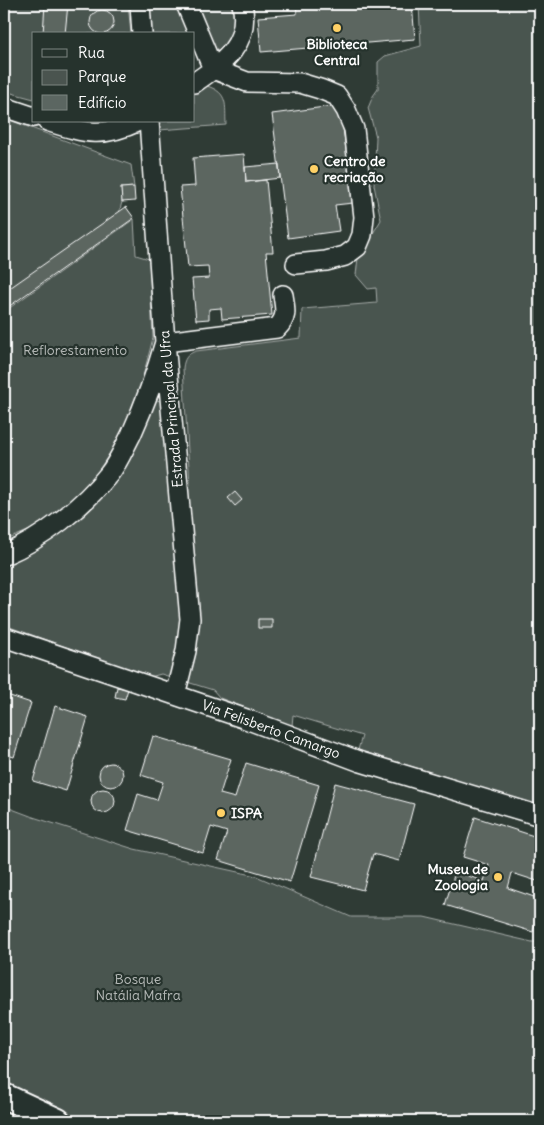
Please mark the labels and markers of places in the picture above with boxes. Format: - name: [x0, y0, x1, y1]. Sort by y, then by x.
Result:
- marker: Biblioteca Central: [331, 22, 343, 34]
- place label: Biblioteca Central: [306, 35, 368, 69]
- place label: Centro de recriação: [324, 152, 386, 186]
- marker: Centro de recriação: [308, 163, 320, 175]
- place label: ISPA: [231, 804, 262, 822]
- marker: ISPA: [215, 807, 227, 819]
- place label: Museu de Zoologia: [427, 860, 488, 894]
- marker: Museu de Zoologia: [492, 871, 504, 883]

